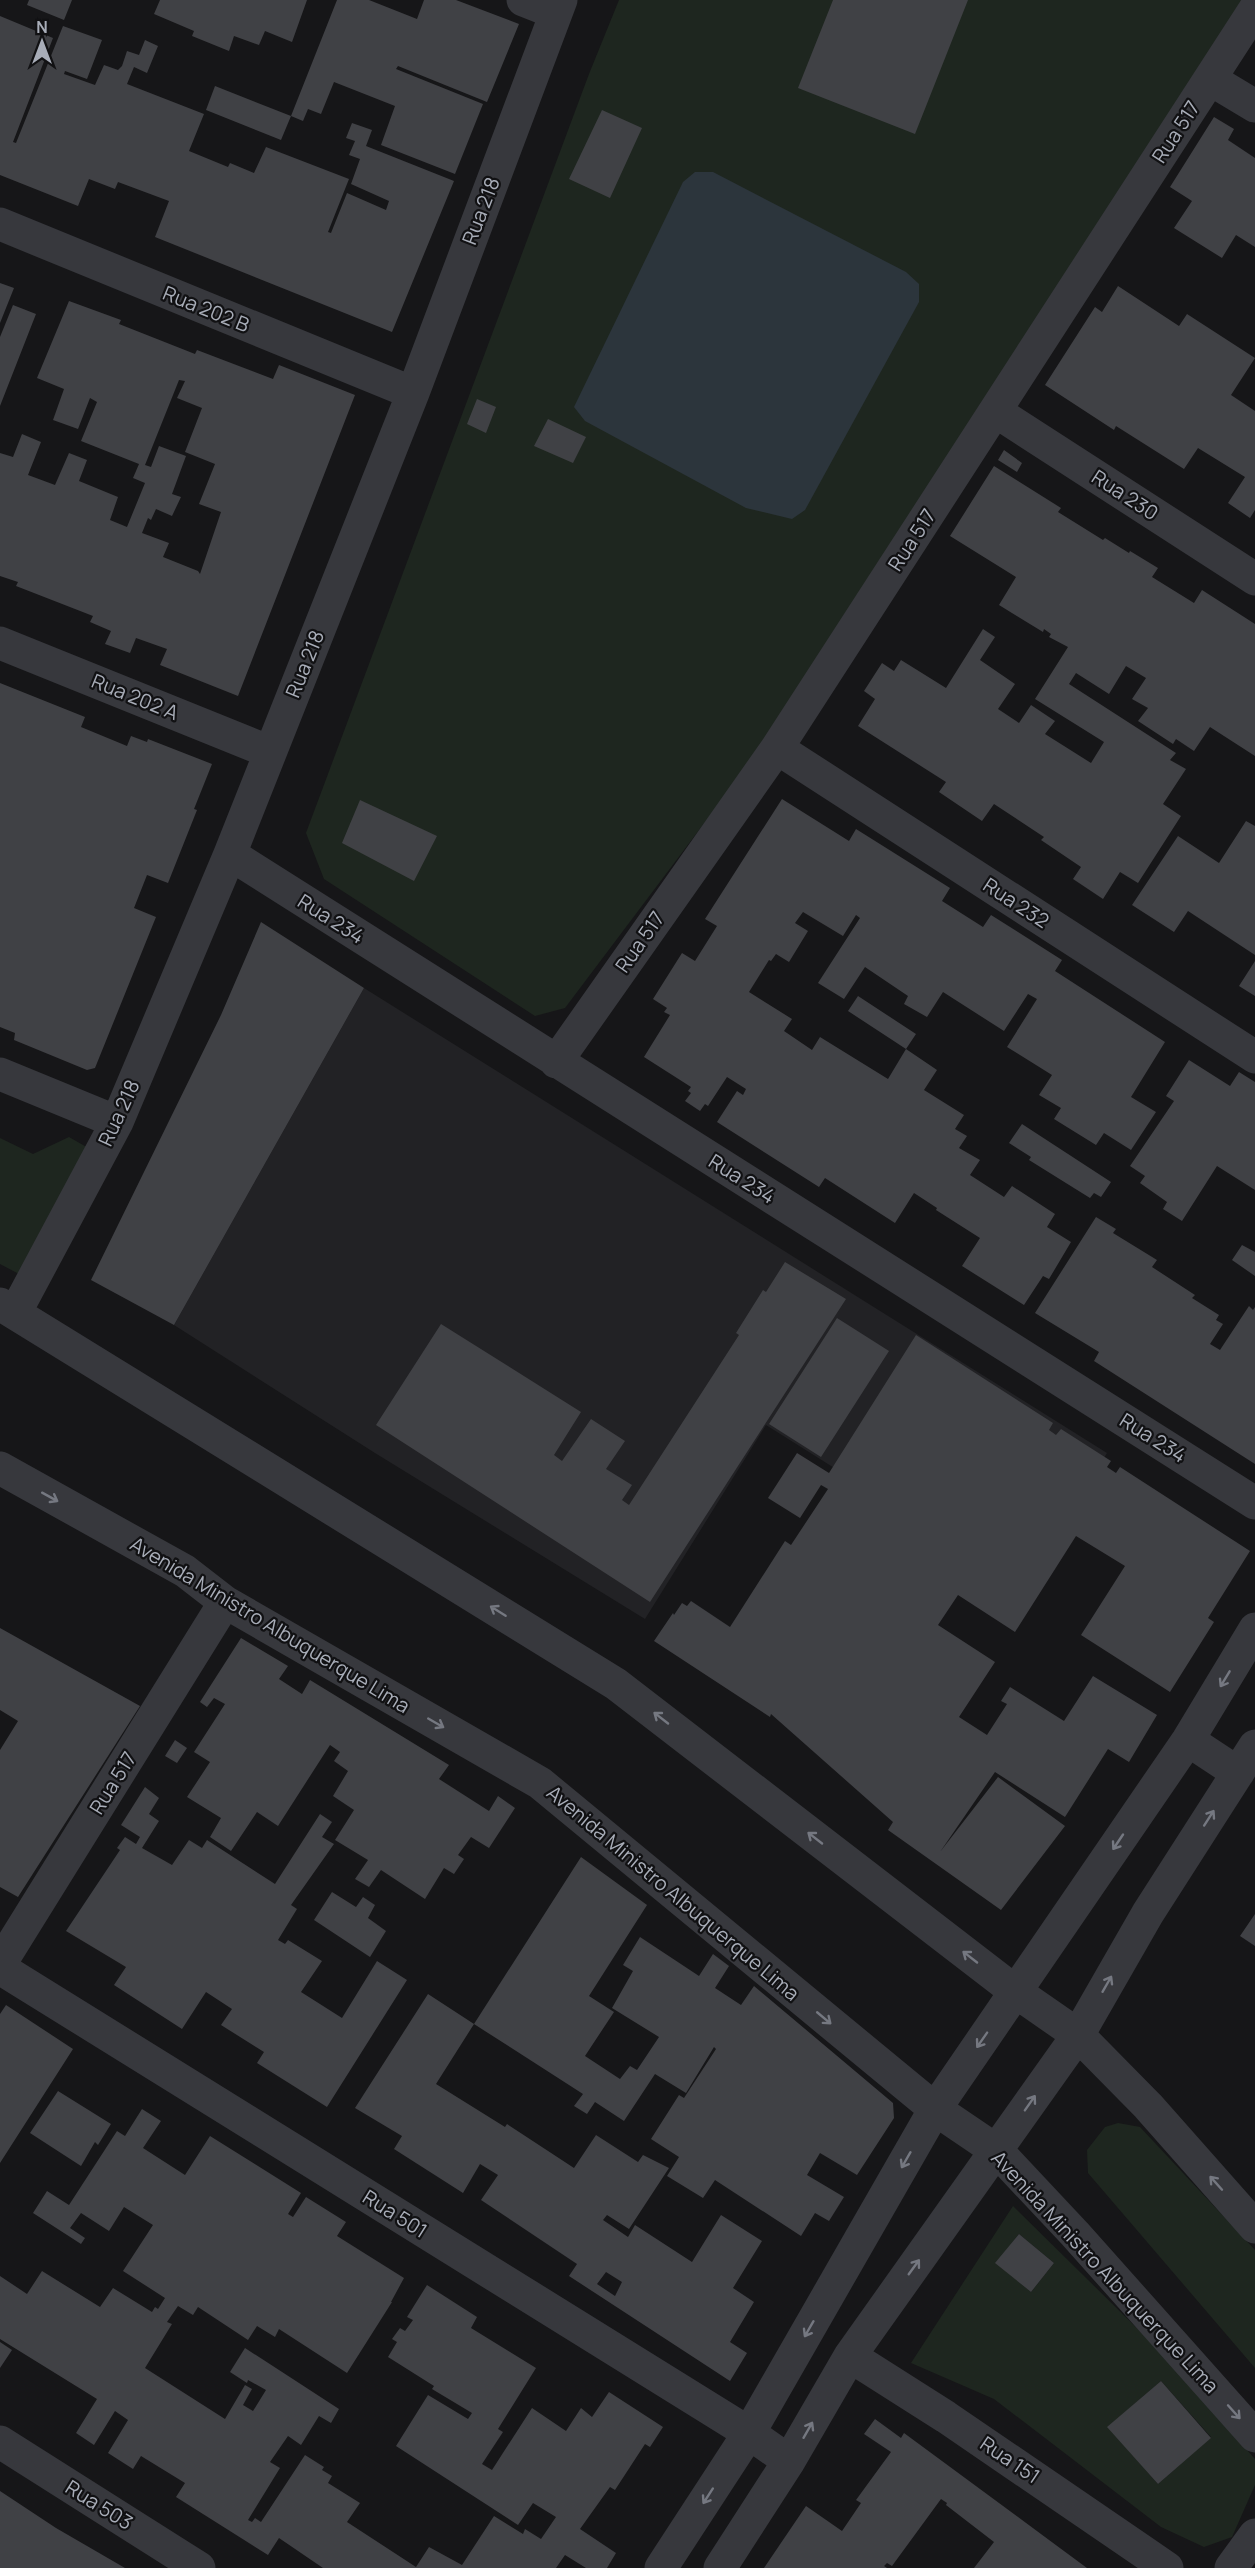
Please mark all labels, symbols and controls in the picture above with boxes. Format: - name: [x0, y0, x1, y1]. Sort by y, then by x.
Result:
- north arrow: [12, 12, 72, 72]
- text: N: [36, 16, 48, 38]
- street label: Rua 517: [1145, 95, 1206, 168]
- street label: Rua 218: [455, 173, 506, 249]
- street label: Rua 202 B: [159, 279, 253, 338]
- street label: Rua 230: [1087, 463, 1164, 526]
- street label: Rua 517: [881, 503, 942, 576]
- street label: Rua 218: [279, 626, 330, 702]
- street label: Rua 202 A: [88, 667, 183, 726]
- street label: Rua 232: [978, 871, 1054, 934]
- street label: Rua 234: [293, 888, 370, 950]
- street label: Rua 517: [609, 906, 670, 978]
- street label: Rua 218: [91, 1075, 146, 1150]
- street label: Rua 234: [704, 1148, 781, 1210]
- street label: Rua 234: [1115, 1407, 1192, 1469]
- one-way arrow: [41, 1492, 59, 1503]
- street label: Avenida Ministro Albuquerque Lima: [125, 1530, 415, 1719]
- one-way arrow: [490, 1605, 507, 1617]
- one-way arrow: [1218, 1670, 1230, 1687]
- one-way arrow: [653, 1712, 669, 1725]
- one-way arrow: [427, 1717, 444, 1729]
- street label: Rua 517: [83, 1746, 142, 1819]
- street label: Avenida Ministro Albuquerque Lima: [541, 1779, 805, 2006]
- one-way arrow: [1203, 1810, 1215, 1827]
- one-way arrow: [807, 1831, 823, 1844]
- one-way arrow: [1112, 1833, 1124, 1850]
- one-way arrow: [962, 1950, 978, 1963]
- one-way arrow: [1101, 1976, 1113, 1993]
- one-way arrow: [816, 2011, 831, 2025]
- one-way arrow: [976, 2032, 988, 2048]
- one-way arrow: [1024, 2095, 1036, 2112]
- street label: Avenida Ministro Albuquerque Lima: [986, 2145, 1225, 2399]
- one-way arrow: [900, 2150, 911, 2168]
- one-way arrow: [1209, 2176, 1223, 2191]
- street label: Rua 501: [358, 2183, 433, 2244]
- one-way arrow: [908, 2259, 920, 2275]
- one-way arrow: [803, 2320, 815, 2337]
- one-way arrow: [1227, 2405, 1241, 2420]
- one-way arrow: [802, 2422, 814, 2439]
- street label: Rua 151: [975, 2430, 1045, 2489]
- street label: Rua 503: [61, 2473, 138, 2536]
- one-way arrow: [702, 2487, 714, 2503]

